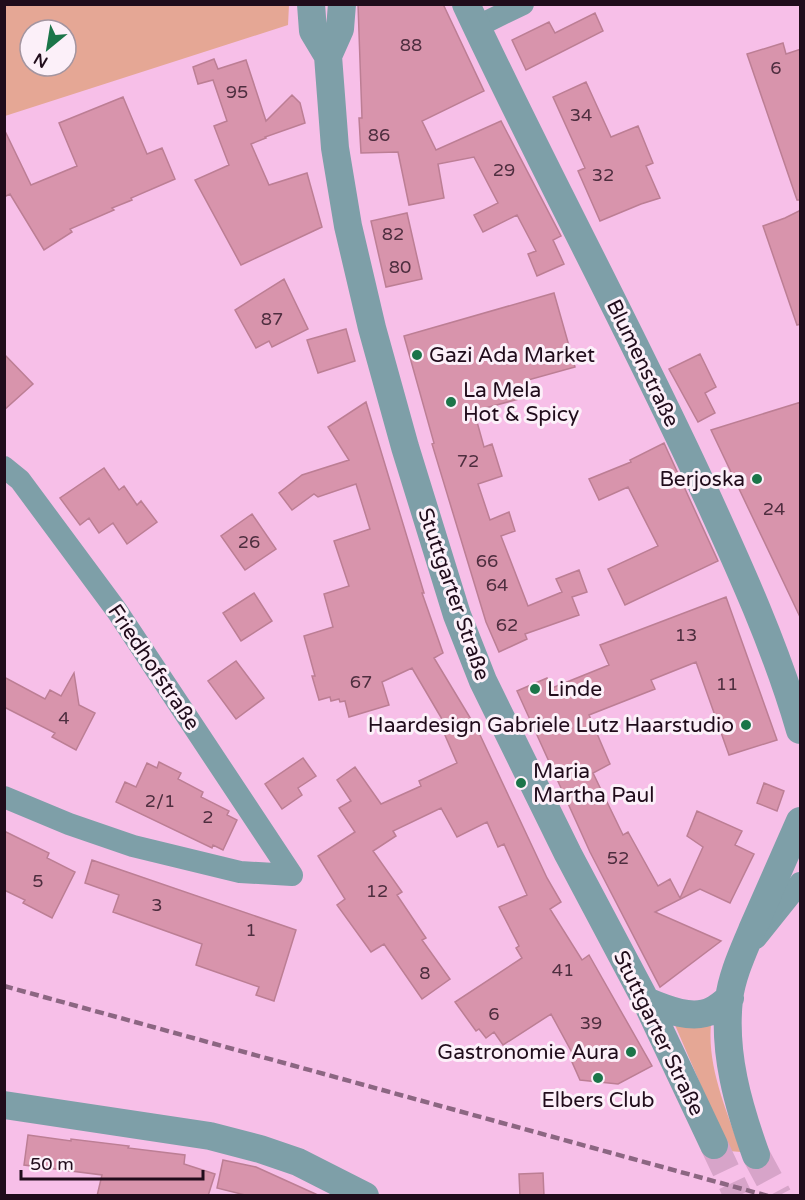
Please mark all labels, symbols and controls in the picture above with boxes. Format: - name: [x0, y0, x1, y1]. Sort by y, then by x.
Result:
- north arrow: [18, 18, 78, 78]
- house number: 88: [400, 34, 422, 56]
- text: N: [30, 48, 52, 72]
- house number: 6: [770, 57, 782, 79]
- house number: 95: [226, 81, 248, 103]
- house number: 34: [570, 104, 592, 126]
- house number: 86: [368, 124, 390, 146]
- house number: 29: [493, 159, 515, 181]
- house number: 32: [592, 164, 614, 186]
- house number: 82: [382, 223, 404, 245]
- house number: 80: [389, 256, 411, 278]
- street label: Blumenstraße: [601, 295, 684, 431]
- house number: 87: [261, 308, 283, 330]
- place label: Gazi Ada Market: [429, 343, 595, 368]
- marker: Gazi Ada Market: [410, 348, 424, 362]
- place label: La Mela Hot & Spicy: [463, 378, 579, 427]
- marker: La Mela Hot & Spicy: [444, 395, 458, 409]
- house number: 72: [457, 450, 479, 472]
- place label: Berjoska: [659, 467, 745, 492]
- marker: Berjoska: [750, 472, 764, 486]
- house number: 24: [763, 498, 785, 520]
- street label: Stuttgarter Straße: [412, 505, 495, 684]
- house number: 26: [238, 531, 260, 553]
- house number: 66: [476, 550, 498, 572]
- house number: 64: [486, 574, 508, 596]
- street label: Friedhofstraße: [102, 600, 205, 735]
- house number: 62: [496, 614, 518, 636]
- house number: 13: [675, 624, 697, 646]
- house number: 67: [350, 671, 372, 693]
- house number: 11: [716, 673, 738, 695]
- place label: Linde: [547, 677, 602, 702]
- marker: Linde: [528, 682, 542, 696]
- house number: 4: [58, 707, 70, 729]
- place label: Haardesign Gabriele Lutz Haarstudio: [368, 713, 734, 738]
- marker: Haardesign Gabriele Lutz Haarstudio: [739, 718, 753, 732]
- place label: Maria Martha Paul: [533, 759, 655, 808]
- marker: Maria Martha Paul: [514, 776, 528, 790]
- house number: 2/1: [145, 790, 175, 812]
- house number: 2: [202, 806, 214, 828]
- house number: 52: [607, 847, 629, 869]
- house number: 5: [32, 870, 44, 892]
- house number: 12: [366, 880, 388, 902]
- house number: 3: [151, 894, 163, 916]
- house number: 1: [245, 919, 257, 941]
- street label: Stuttgarter Straße: [608, 947, 709, 1120]
- house number: 41: [552, 959, 574, 981]
- house number: 8: [419, 962, 431, 984]
- house number: 6: [488, 1003, 500, 1025]
- house number: 39: [580, 1012, 602, 1034]
- place label: Gastronomie Aura: [437, 1040, 619, 1065]
- marker: Gastronomie Aura: [624, 1045, 638, 1059]
- marker: Elbers Club: [591, 1071, 605, 1085]
- place label: Elbers Club: [541, 1088, 655, 1113]
- scale bar: [21, 1143, 202, 1181]
- text: 50 m: [30, 1153, 74, 1175]

